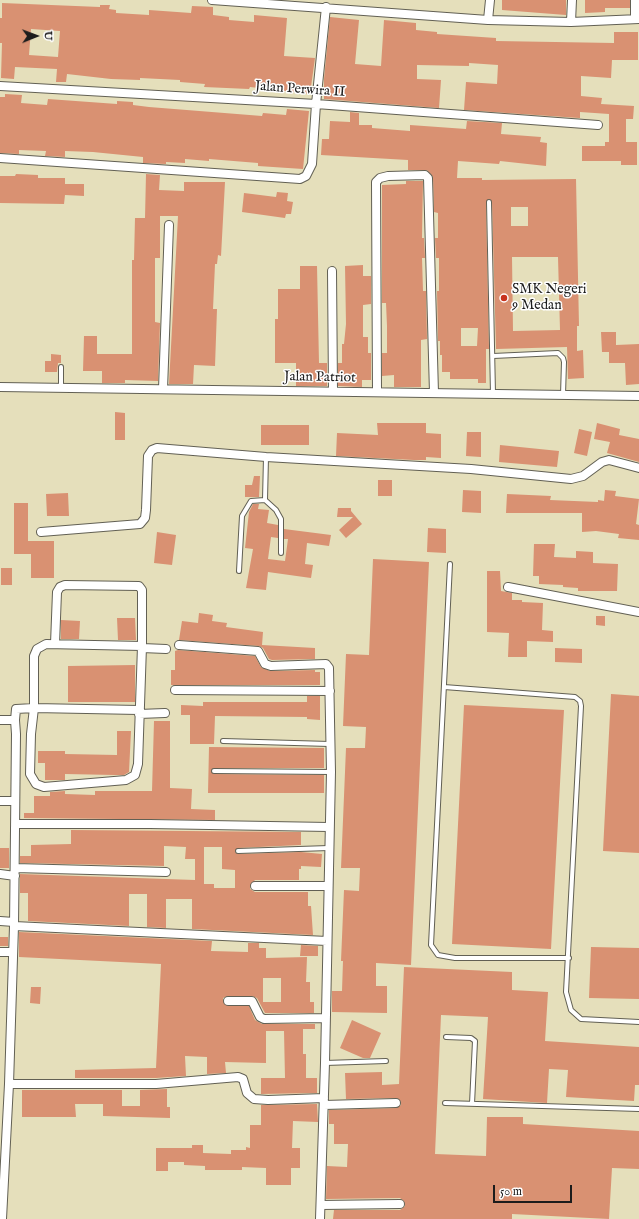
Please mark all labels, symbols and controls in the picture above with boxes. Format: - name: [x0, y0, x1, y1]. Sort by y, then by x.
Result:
- north arrow: [16, 16, 56, 56]
- text: U: [41, 31, 55, 41]
- street label: Jalan Perwira II: [254, 78, 346, 102]
- place label: SMK Negeri 9 Medan: [512, 282, 587, 314]
- marker: SMK Negeri 9 Medan: [499, 293, 509, 303]
- street label: Jalan Patriot: [284, 369, 356, 387]
- scale bar: [495, 1177, 574, 1203]
- text: 50 m: [500, 1184, 522, 1199]

